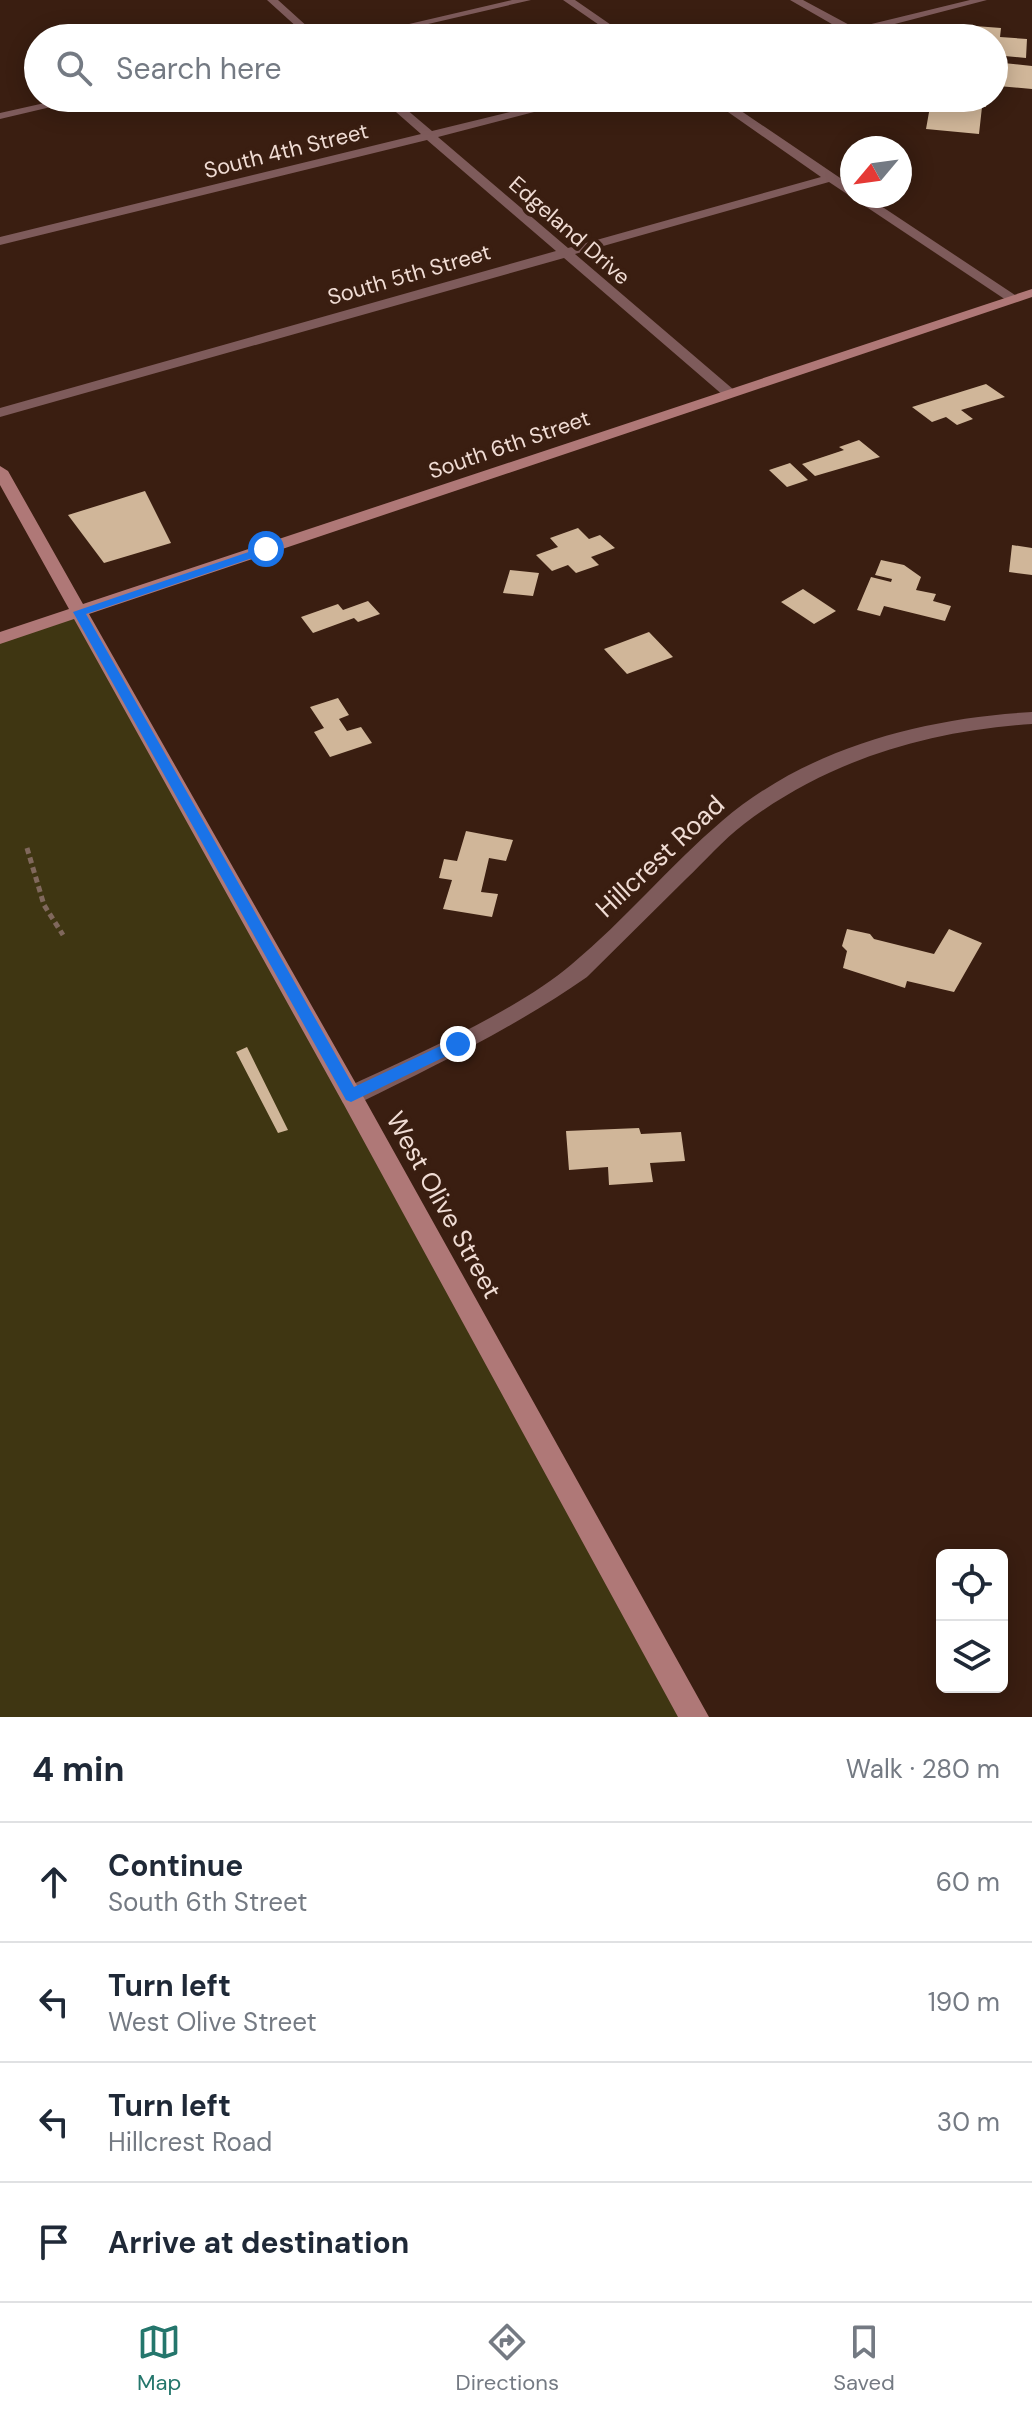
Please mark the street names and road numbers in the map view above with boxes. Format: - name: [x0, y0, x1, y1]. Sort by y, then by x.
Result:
- street label: South 4th Street: [201, 116, 371, 185]
- street label: Edgeland Drive: [503, 170, 636, 291]
- street label: South 5th Street: [324, 237, 494, 312]
- street label: South 6th Street: [425, 403, 594, 486]
- street label: Hillcrest Road: [588, 787, 732, 925]
- street label: West Olive Street: [379, 1105, 509, 1305]

